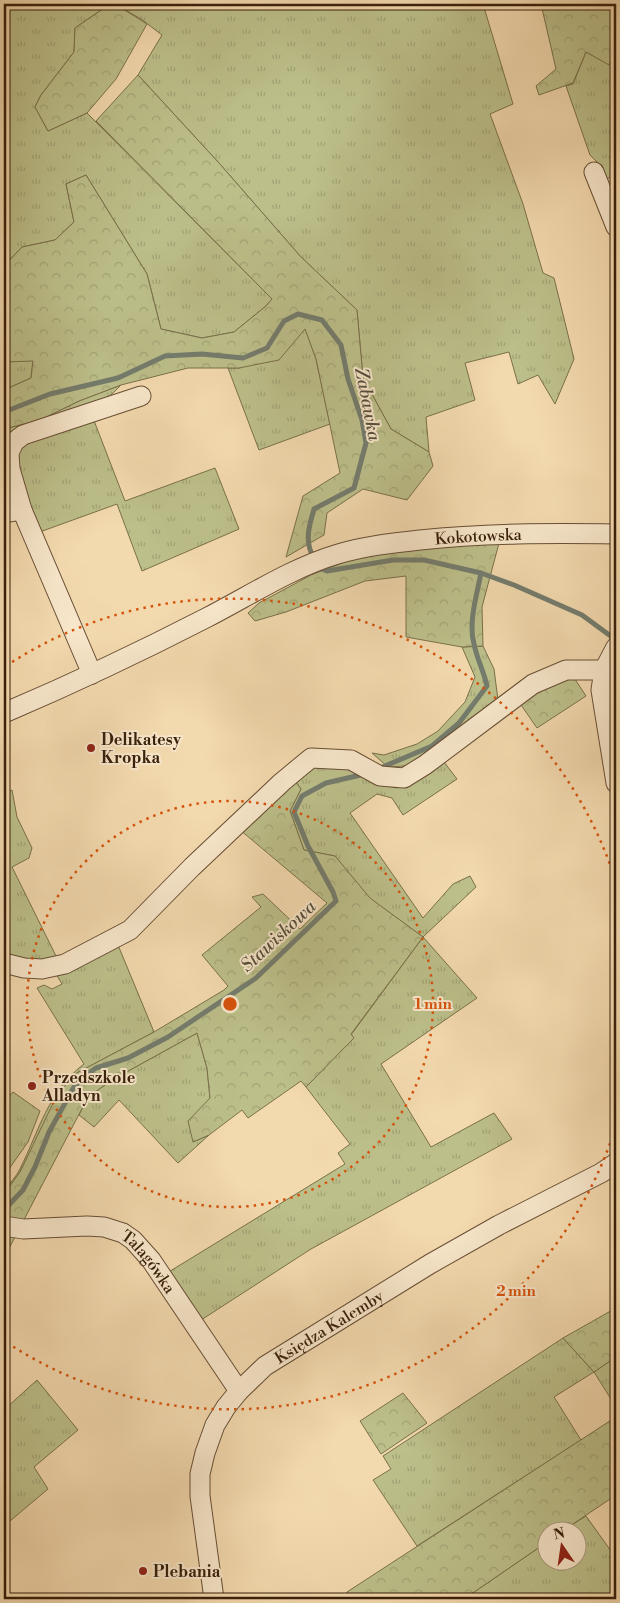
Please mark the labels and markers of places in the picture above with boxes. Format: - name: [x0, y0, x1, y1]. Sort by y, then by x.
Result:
- place label: Delikatesy Kropka: [101, 730, 182, 768]
- marker: Delikatesy Kropka: [85, 742, 97, 754]
- centre of rings: [221, 995, 239, 1013]
- place label: Przedszkole Alladyn: [41, 1068, 136, 1106]
- marker: Przedszkole Alladyn: [26, 1080, 38, 1092]
- place label: Plebania: [153, 1562, 221, 1582]
- marker: Plebania: [137, 1565, 149, 1577]

